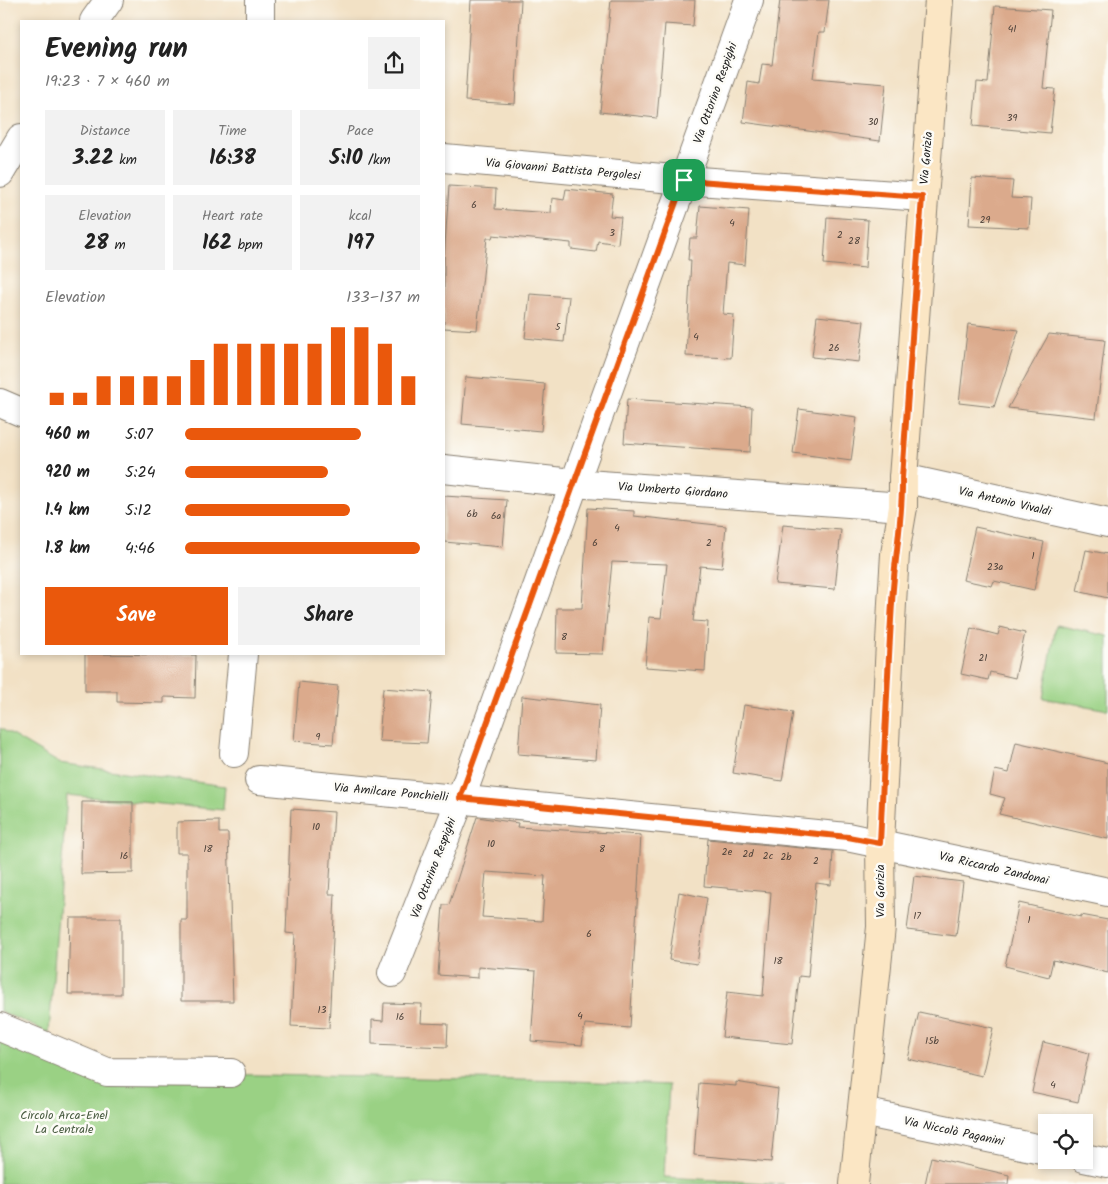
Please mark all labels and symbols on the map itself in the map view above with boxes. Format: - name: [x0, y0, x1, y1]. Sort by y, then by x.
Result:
- house number: 41: [1008, 21, 1016, 37]
- street label: Via Ottorino Respighi: [688, 39, 743, 146]
- house number: 39: [1007, 110, 1017, 126]
- house number: 30: [868, 114, 878, 130]
- street label: Via Gorizia: [915, 130, 938, 185]
- street label: Via Giovanni Battista Pergolesi: [485, 153, 642, 186]
- pin: [663, 159, 705, 201]
- house number: 6: [471, 197, 477, 213]
- house number: 29: [980, 212, 990, 228]
- house number: 4: [729, 215, 735, 231]
- house number: 3: [609, 225, 615, 241]
- house number: 2: [837, 227, 843, 243]
- house number: 28: [848, 233, 861, 249]
- house number: 5: [555, 319, 561, 335]
- house number: 4: [693, 329, 699, 345]
- house number: 26: [828, 340, 840, 356]
- street label: Via Umberto Giordano: [617, 477, 729, 504]
- street label: Via Antonio Vivaldi: [957, 482, 1054, 522]
- house number: 6b: [467, 506, 478, 522]
- house number: 6a: [491, 508, 501, 524]
- house number: 4: [614, 520, 620, 536]
- house number: 6: [592, 535, 598, 551]
- house number: 2: [706, 535, 712, 551]
- house number: 1: [1031, 548, 1035, 564]
- house number: 23a: [987, 559, 1003, 575]
- house number: 8: [561, 629, 568, 645]
- house number: 21: [979, 650, 987, 666]
- house number: 9: [316, 729, 321, 745]
- street label: Via Amilcare Ponchielli: [333, 778, 450, 807]
- street label: Via Ottorino Respighi: [406, 814, 462, 921]
- house number: 10: [312, 819, 320, 835]
- house number: 10: [487, 836, 495, 852]
- house number: 18: [203, 841, 214, 857]
- house number: 8: [599, 841, 606, 857]
- house number: 2e: [722, 844, 733, 860]
- house number: 2d: [743, 846, 754, 862]
- street label: Via Riccardo Zandonai: [937, 847, 1052, 891]
- house number: 16: [120, 848, 128, 864]
- house number: 2c: [763, 848, 774, 864]
- house number: 2b: [780, 849, 792, 865]
- house number: 2: [813, 853, 819, 869]
- street label: Via Gorizia: [871, 864, 890, 918]
- house number: 17: [913, 908, 921, 924]
- house number: 1: [1027, 912, 1031, 928]
- house number: 6: [586, 926, 592, 942]
- house number: 18: [773, 953, 784, 969]
- house number: 13: [318, 1002, 327, 1018]
- house number: 4: [577, 1008, 583, 1024]
- house number: 16: [396, 1009, 404, 1025]
- house number: 15b: [925, 1033, 940, 1049]
- house number: 4: [1050, 1077, 1056, 1093]
- park label: Circolo Arca-Enel La Centrale: [20, 1106, 108, 1139]
- street label: Via Niccolò Paganini: [902, 1112, 1007, 1152]

